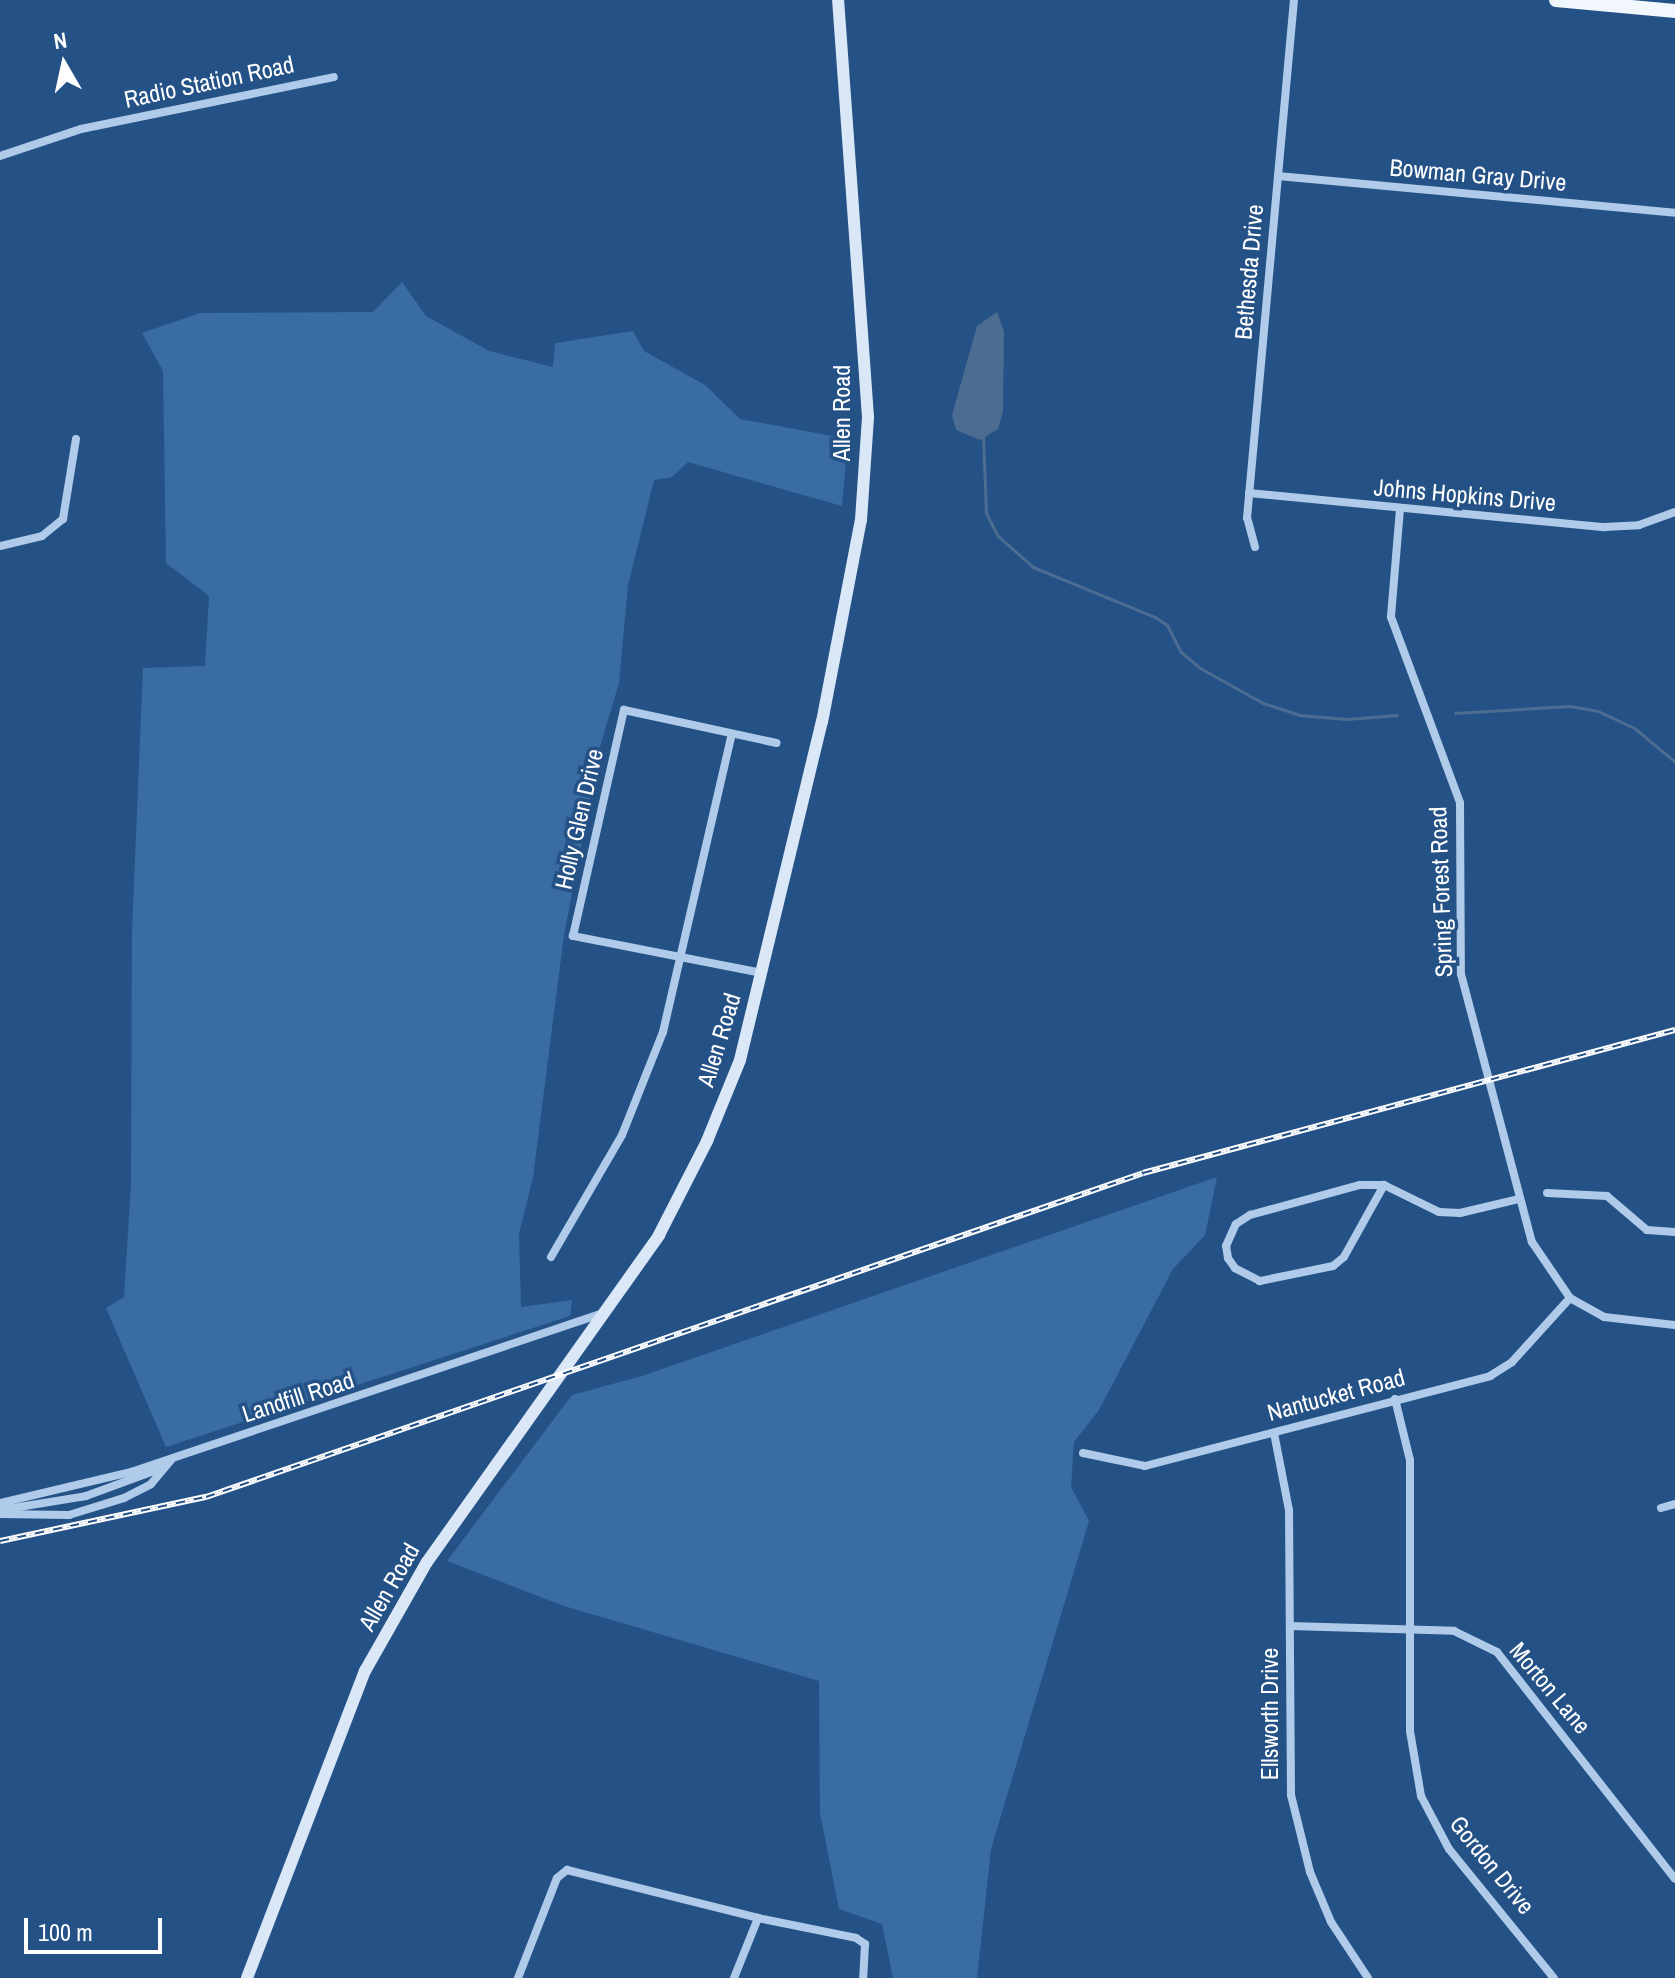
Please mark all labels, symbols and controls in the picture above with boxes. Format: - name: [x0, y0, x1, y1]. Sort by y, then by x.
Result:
- north arrow: [24, 24, 104, 104]
- text: N: [51, 24, 69, 56]
- street label: Radio Station Road: [121, 50, 297, 114]
- street label: Bowman Gray Drive: [1388, 153, 1568, 197]
- street label: Bethesda Drive: [1229, 203, 1269, 341]
- street label: Allen Road: [828, 365, 856, 461]
- street label: Johns Hopkins Drive: [1373, 473, 1557, 517]
- street label: Holly Glen Drive: [549, 746, 609, 892]
- street label: Spring Forest Road: [1424, 806, 1458, 978]
- street label: Allen Road: [691, 990, 747, 1090]
- street label: Nantucket Road: [1264, 1363, 1408, 1427]
- street label: Landfill Road: [238, 1365, 358, 1429]
- street label: Allen Road: [352, 1538, 426, 1636]
- street label: Morton Lane: [1503, 1636, 1597, 1740]
- street label: Ellsworth Drive: [1256, 1648, 1284, 1780]
- street label: Gordon Drive: [1444, 1810, 1540, 1920]
- scale bar: [28, 1902, 166, 1952]
- text: 100 m: [38, 1916, 93, 1948]

